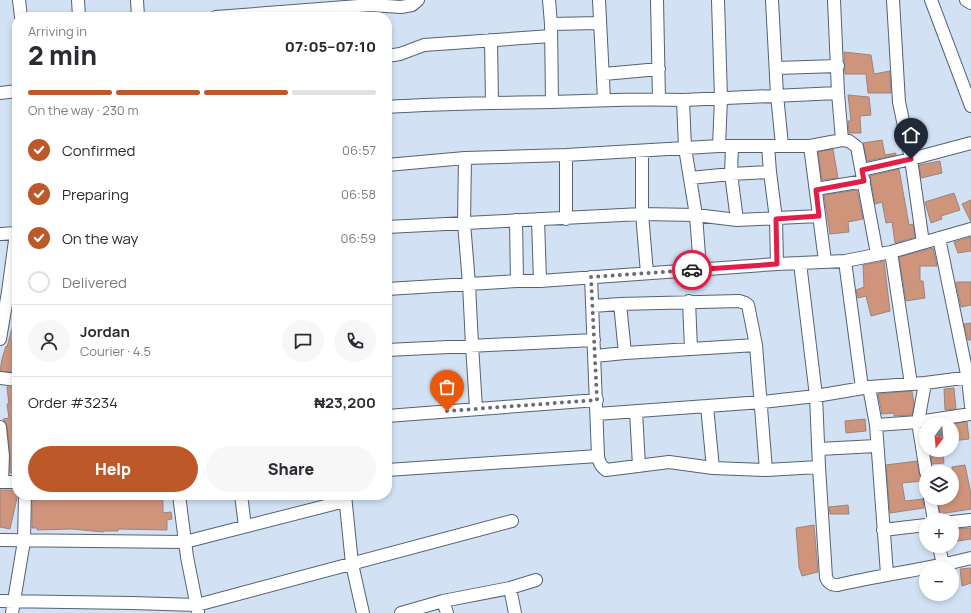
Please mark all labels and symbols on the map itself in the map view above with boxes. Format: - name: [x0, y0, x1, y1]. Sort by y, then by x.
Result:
- pin: [894, 118, 928, 159]
- courier: [672, 250, 712, 290]
- pin: [430, 370, 464, 411]
- north arrow: [919, 417, 959, 457]

